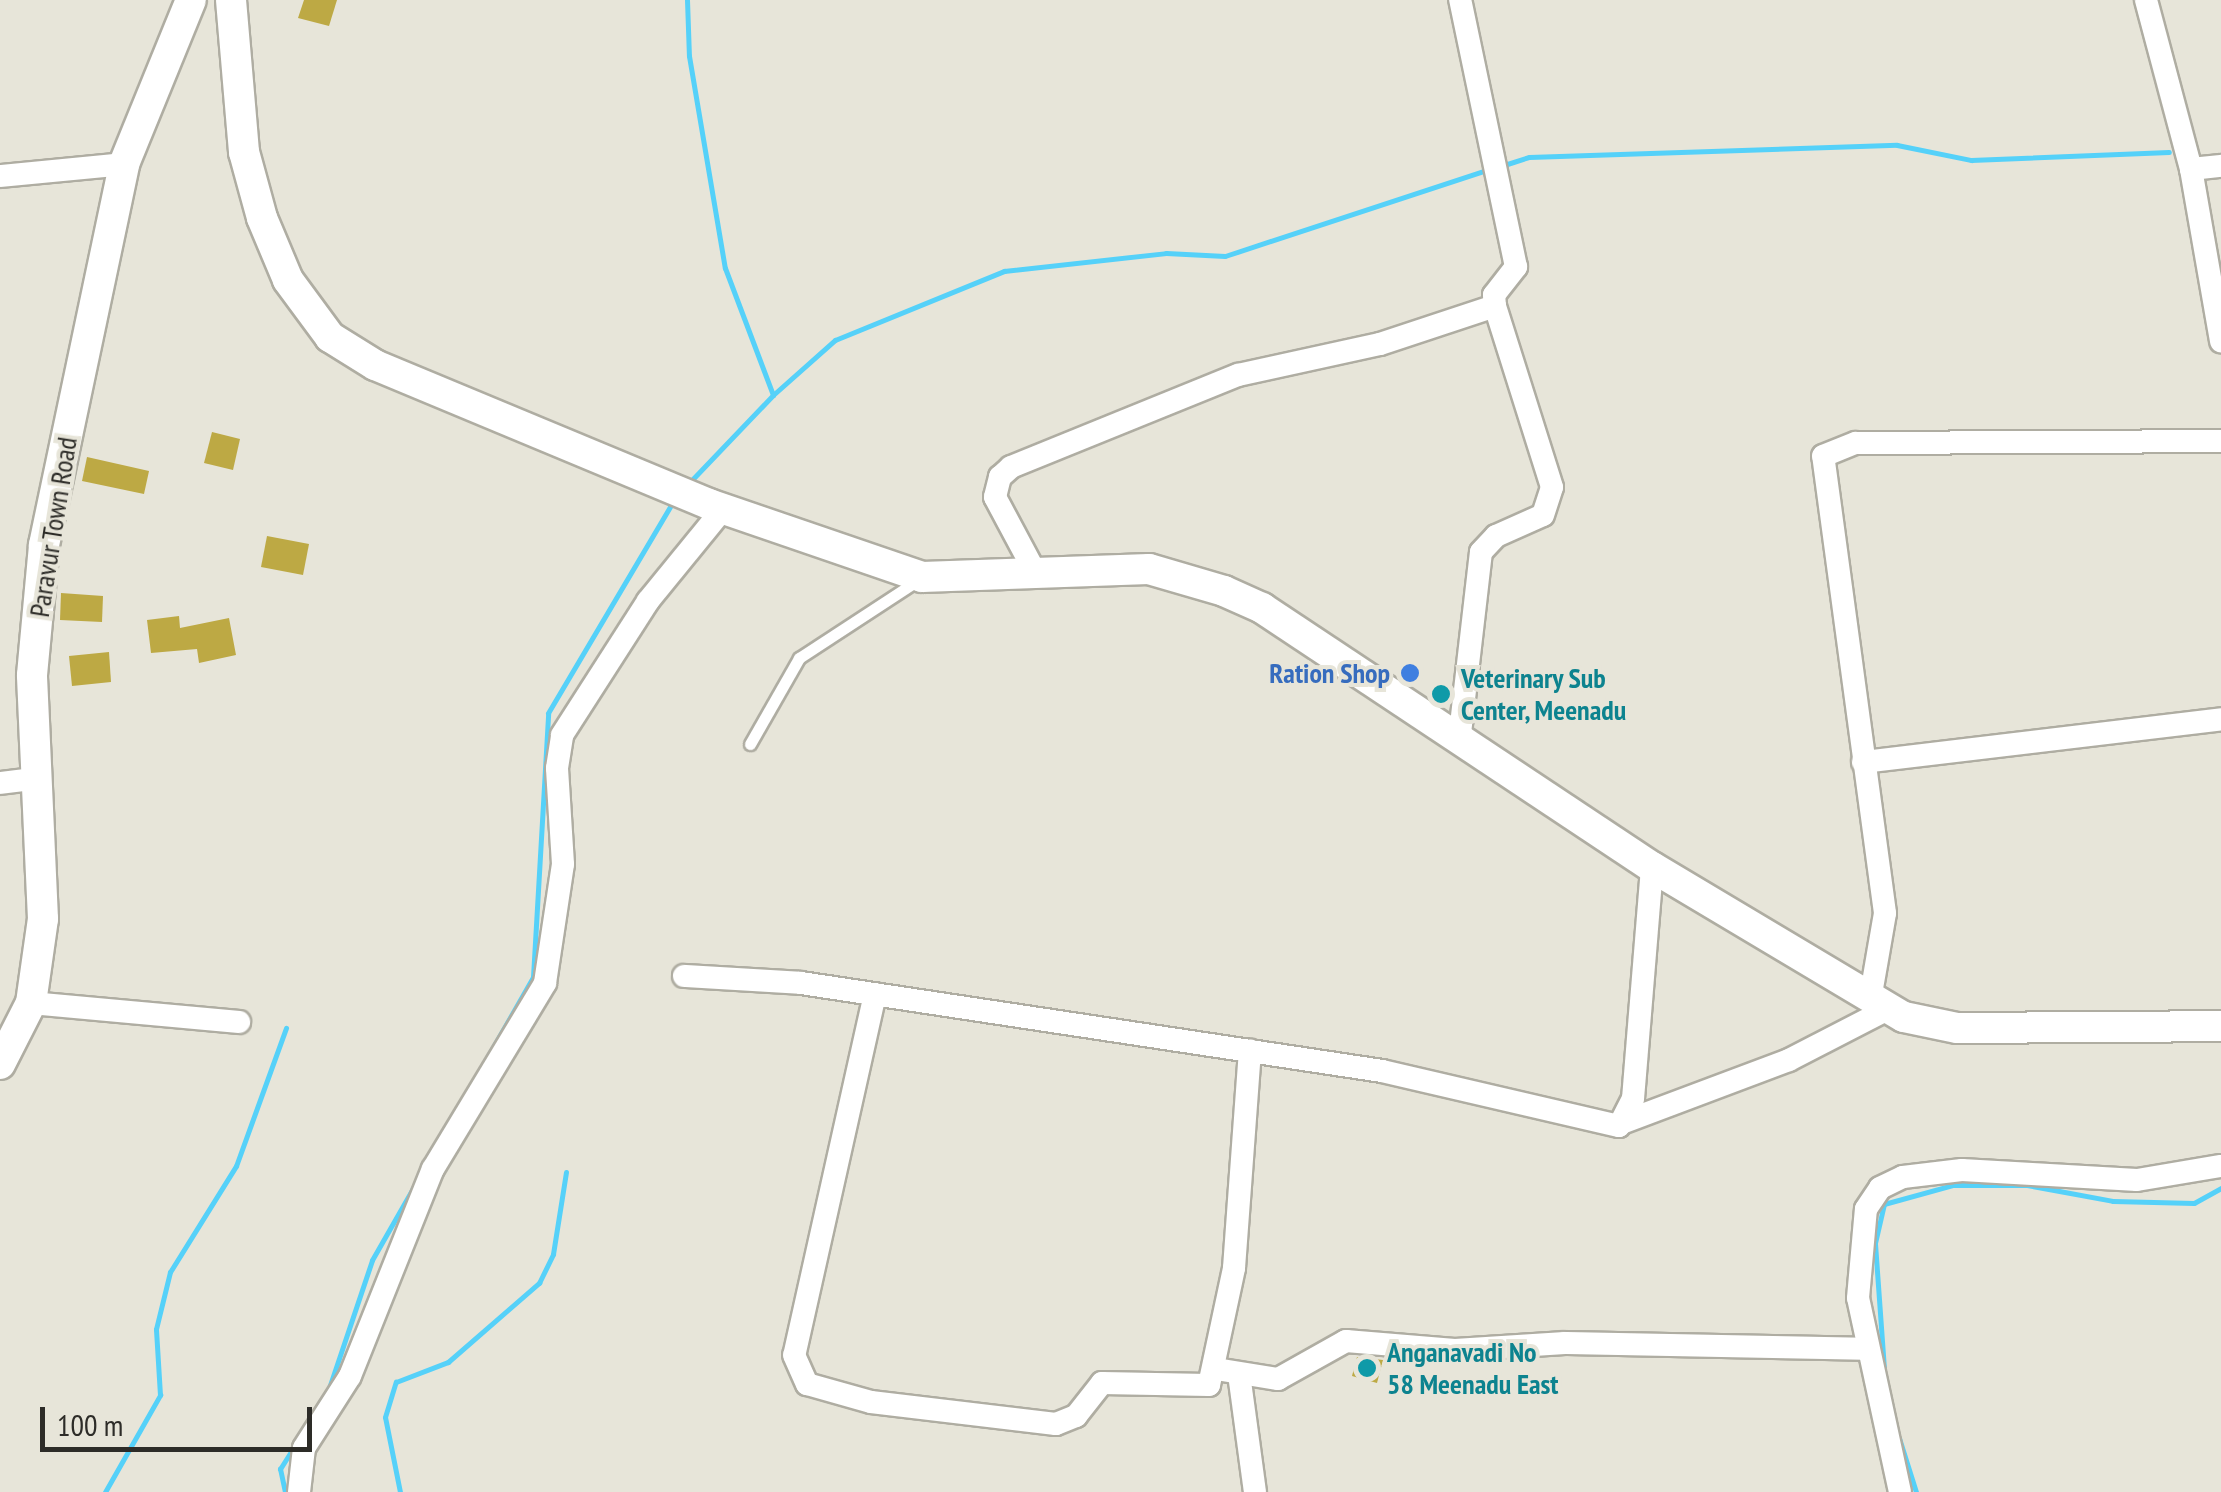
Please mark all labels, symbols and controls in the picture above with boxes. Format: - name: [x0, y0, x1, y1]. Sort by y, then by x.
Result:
- street label: Paravur Town Road: [22, 434, 84, 620]
- place label: Ration Shop: [1269, 656, 1390, 690]
- place label: Veterinary Sub Center, Meenadu: [1461, 661, 1628, 727]
- marker: Ration Shop: [1399, 662, 1421, 684]
- marker: Veterinary Sub Center, Meenadu: [1430, 683, 1452, 705]
- place label: Anganavadi No 58 Meenadu East: [1387, 1335, 1558, 1401]
- marker: Anganavadi No 58 Meenadu East: [1356, 1357, 1378, 1379]
- scale bar: [45, 1387, 318, 1449]
- text: 100 m: [57, 1405, 123, 1444]

